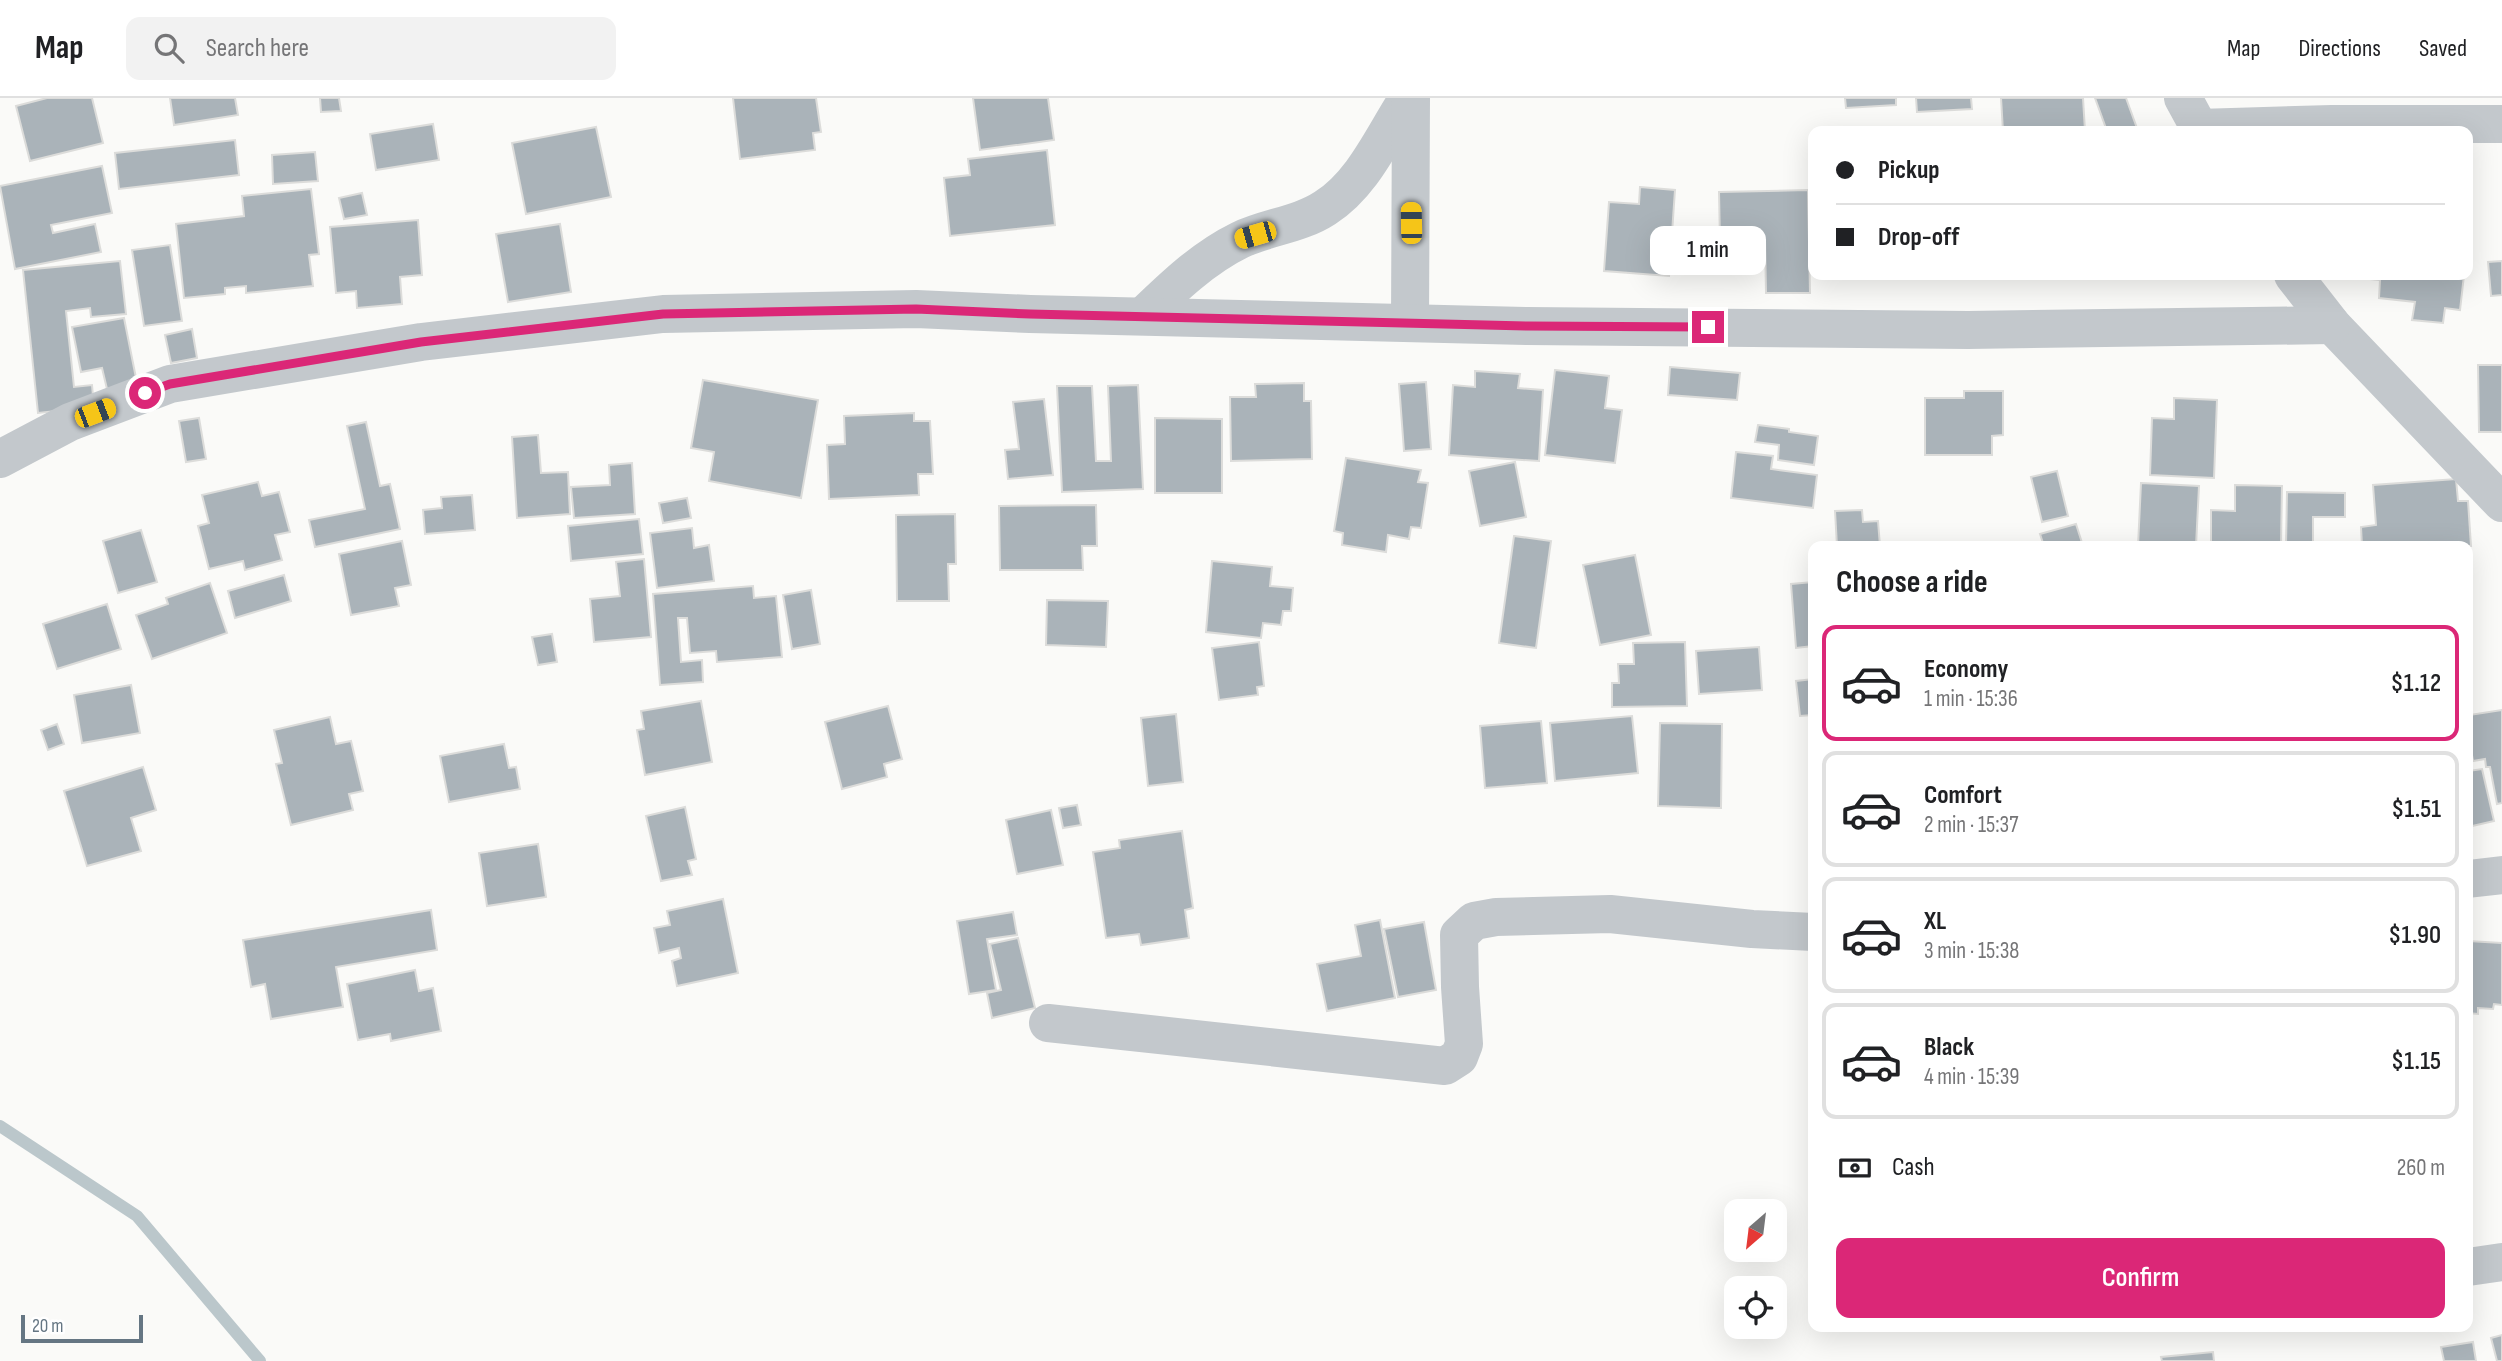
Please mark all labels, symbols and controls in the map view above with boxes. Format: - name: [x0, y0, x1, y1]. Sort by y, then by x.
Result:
- search box: [126, 17, 616, 80]
- text: Map: [35, 28, 84, 68]
- icon: search: [150, 29, 188, 67]
- text: Search here: [206, 33, 309, 64]
- text: Map: [2227, 34, 2260, 63]
- text: Directions: [2298, 34, 2381, 63]
- text: Saved: [2419, 34, 2467, 63]
- text: Pickup: [1878, 155, 1940, 186]
- car: [1401, 202, 1422, 244]
- car: [1232, 219, 1279, 251]
- text: Drop-off: [1878, 222, 1959, 253]
- callout: 1 min: [1650, 226, 1766, 274]
- text: 1 min: [1687, 236, 1729, 264]
- route end: [1692, 311, 1724, 343]
- route start: [129, 377, 161, 409]
- car: [72, 396, 119, 430]
- text: Choose a ride: [1836, 563, 1988, 602]
- icon: car: [1840, 652, 1903, 715]
- text: Economy: [1924, 654, 2008, 685]
- text: $1.12: [2391, 668, 2441, 699]
- text: 1 min · 15:36: [1924, 685, 2018, 713]
- icon: car: [1840, 778, 1903, 841]
- text: Comfort: [1924, 780, 2002, 811]
- text: $1.51: [2391, 794, 2441, 825]
- text: 2 min · 15:37: [1924, 811, 2018, 839]
- icon: car: [1840, 904, 1903, 967]
- text: XL: [1924, 906, 1946, 937]
- text: $1.90: [2388, 920, 2441, 951]
- text: 3 min · 15:38: [1924, 937, 2019, 965]
- icon: car: [1840, 1030, 1903, 1093]
- text: Black: [1924, 1032, 1974, 1063]
- text: $1.15: [2391, 1046, 2441, 1077]
- text: 4 min · 15:39: [1924, 1063, 2020, 1091]
- icon: cash: [1836, 1149, 1874, 1187]
- text: Cash: [1892, 1152, 1935, 1183]
- text: 260 m: [2397, 1154, 2445, 1182]
- north arrow: [1724, 1199, 1787, 1262]
- map controls: [1724, 1199, 1787, 1339]
- button: Confirm: [1836, 1238, 2445, 1318]
- button: locate: [1724, 1276, 1787, 1339]
- scale bar: [21, 1312, 144, 1344]
- text: 20 m: [32, 1315, 64, 1338]

